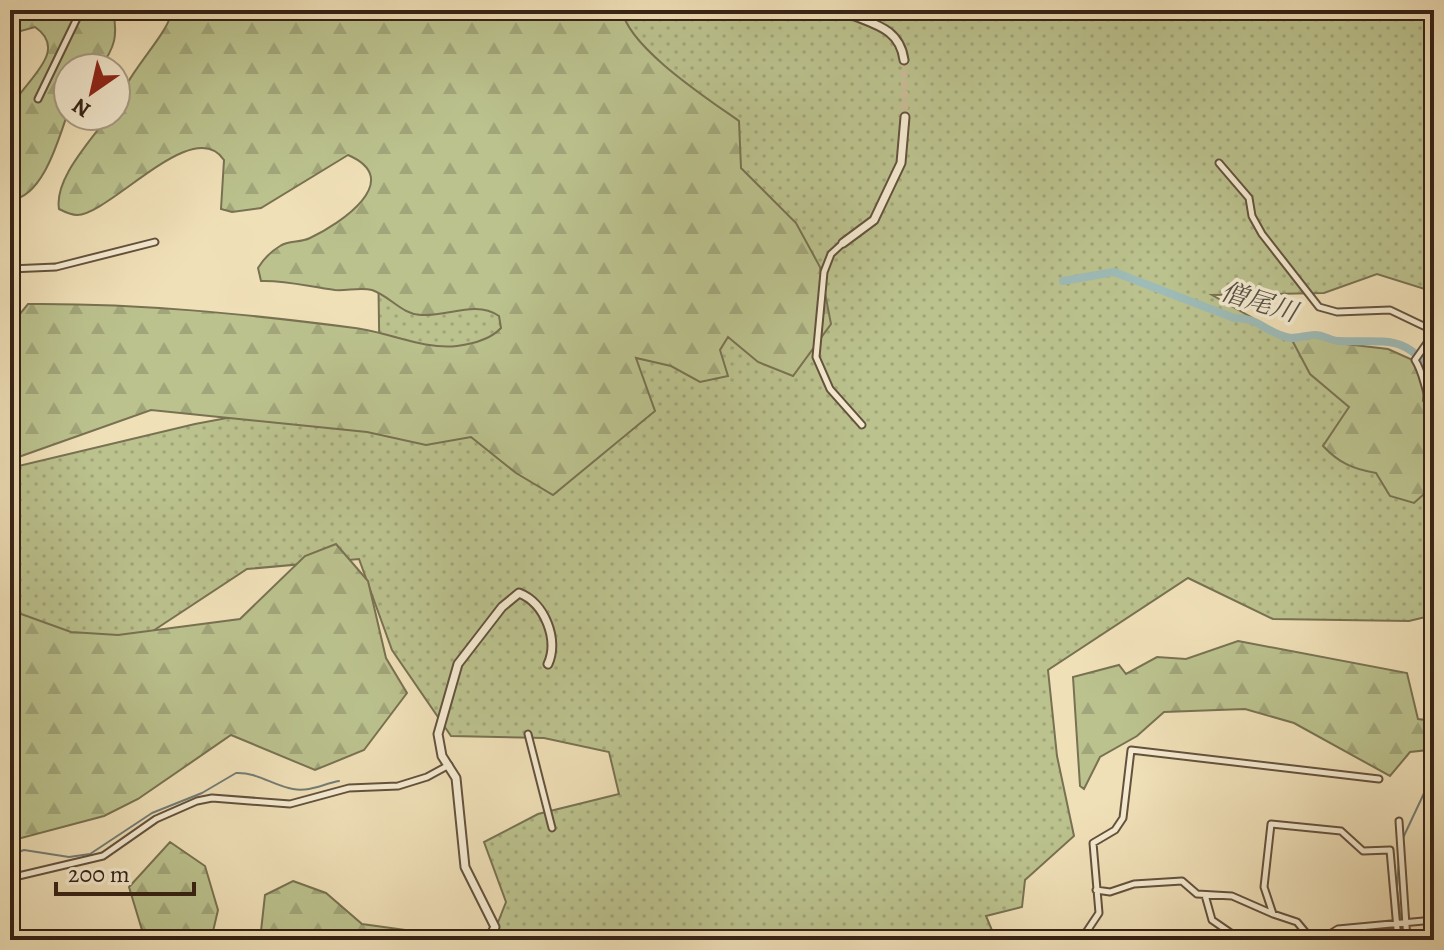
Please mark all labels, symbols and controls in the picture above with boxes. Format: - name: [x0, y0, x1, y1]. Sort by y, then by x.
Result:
- north arrow: [52, 52, 132, 132]
- text: N: [66, 91, 96, 125]
- water label: 僧尾川: [1217, 274, 1304, 331]
- scale bar: [56, 846, 194, 896]
- text: 200 m: [68, 858, 130, 890]

